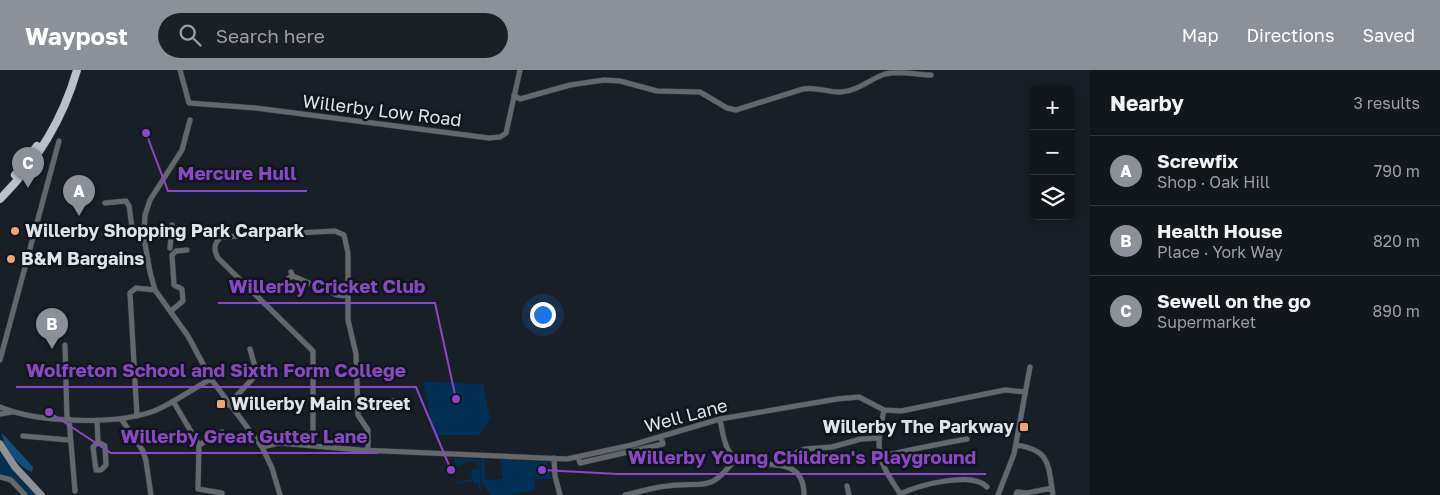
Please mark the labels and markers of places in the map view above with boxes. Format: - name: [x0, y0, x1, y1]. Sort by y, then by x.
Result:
- pin: C: [12, 147, 44, 188]
- callout: Mercure Hull: [168, 157, 307, 191]
- pin: A: [63, 175, 95, 216]
- place label: Willerby Shopping Park Carpark: [25, 219, 305, 241]
- marker: Willerby Shopping Park Carpark: [9, 225, 21, 237]
- place label: B&M Bargains: [21, 247, 144, 269]
- marker: B&M Bargains: [5, 253, 17, 265]
- callout: Willerby Cricket Club: [218, 269, 435, 303]
- pin: B: [36, 308, 68, 349]
- callout: Wolfreton School and Sixth Form College: [16, 353, 416, 387]
- place label: Willerby Main Street: [231, 392, 411, 414]
- marker: Willerby Main Street: [215, 398, 227, 410]
- place label: Willerby The Parkway: [822, 415, 1014, 437]
- callout: Willerby Great Gutter Lane: [111, 419, 378, 453]
- marker: Willerby The Parkway: [1018, 421, 1030, 433]
- callout: Willerby Young Children's Playground: [618, 440, 986, 474]

